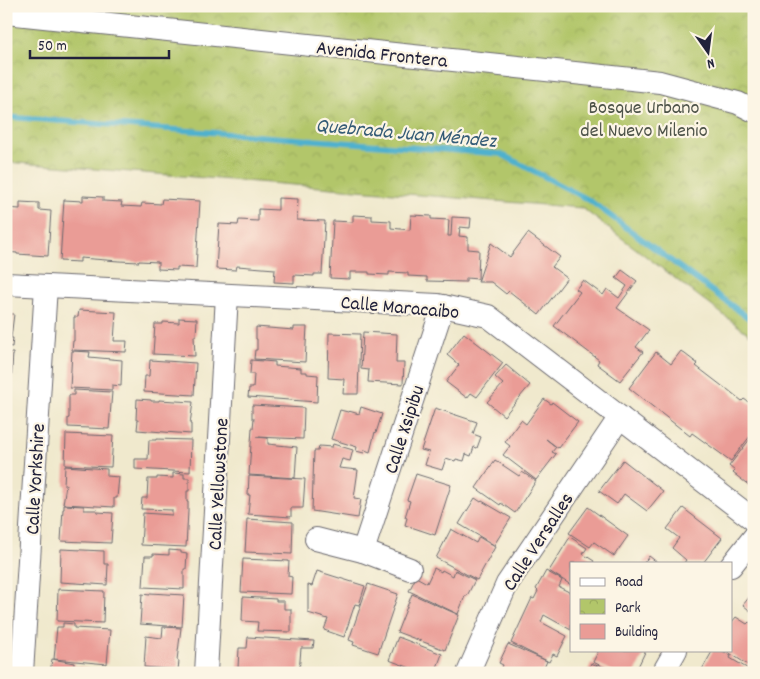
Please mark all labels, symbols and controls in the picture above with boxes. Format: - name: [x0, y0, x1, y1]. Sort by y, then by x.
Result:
- scale bar: [30, 28, 169, 60]
- north arrow: [682, 28, 732, 78]
- street label: Avenida Frontera: [315, 35, 449, 77]
- text: 50 m: [38, 36, 67, 58]
- text: N: [705, 52, 716, 73]
- park label: Bosque Urbano del Nuevo Milenio: [580, 95, 708, 146]
- water label: Quebrada Juan Méndez: [314, 112, 498, 158]
- street label: Calle Maracaibo: [339, 290, 460, 328]
- street label: Calle Xsipibu: [378, 382, 433, 478]
- street label: Calle Yellowstone: [203, 417, 237, 551]
- street label: Calle Yorkshire: [20, 423, 54, 536]
- street label: Calle Versalles: [497, 488, 582, 597]
- legend: [570, 562, 732, 652]
- text: Road: [615, 572, 643, 594]
- text: Park: [615, 598, 641, 620]
- text: Building: [615, 622, 658, 644]

